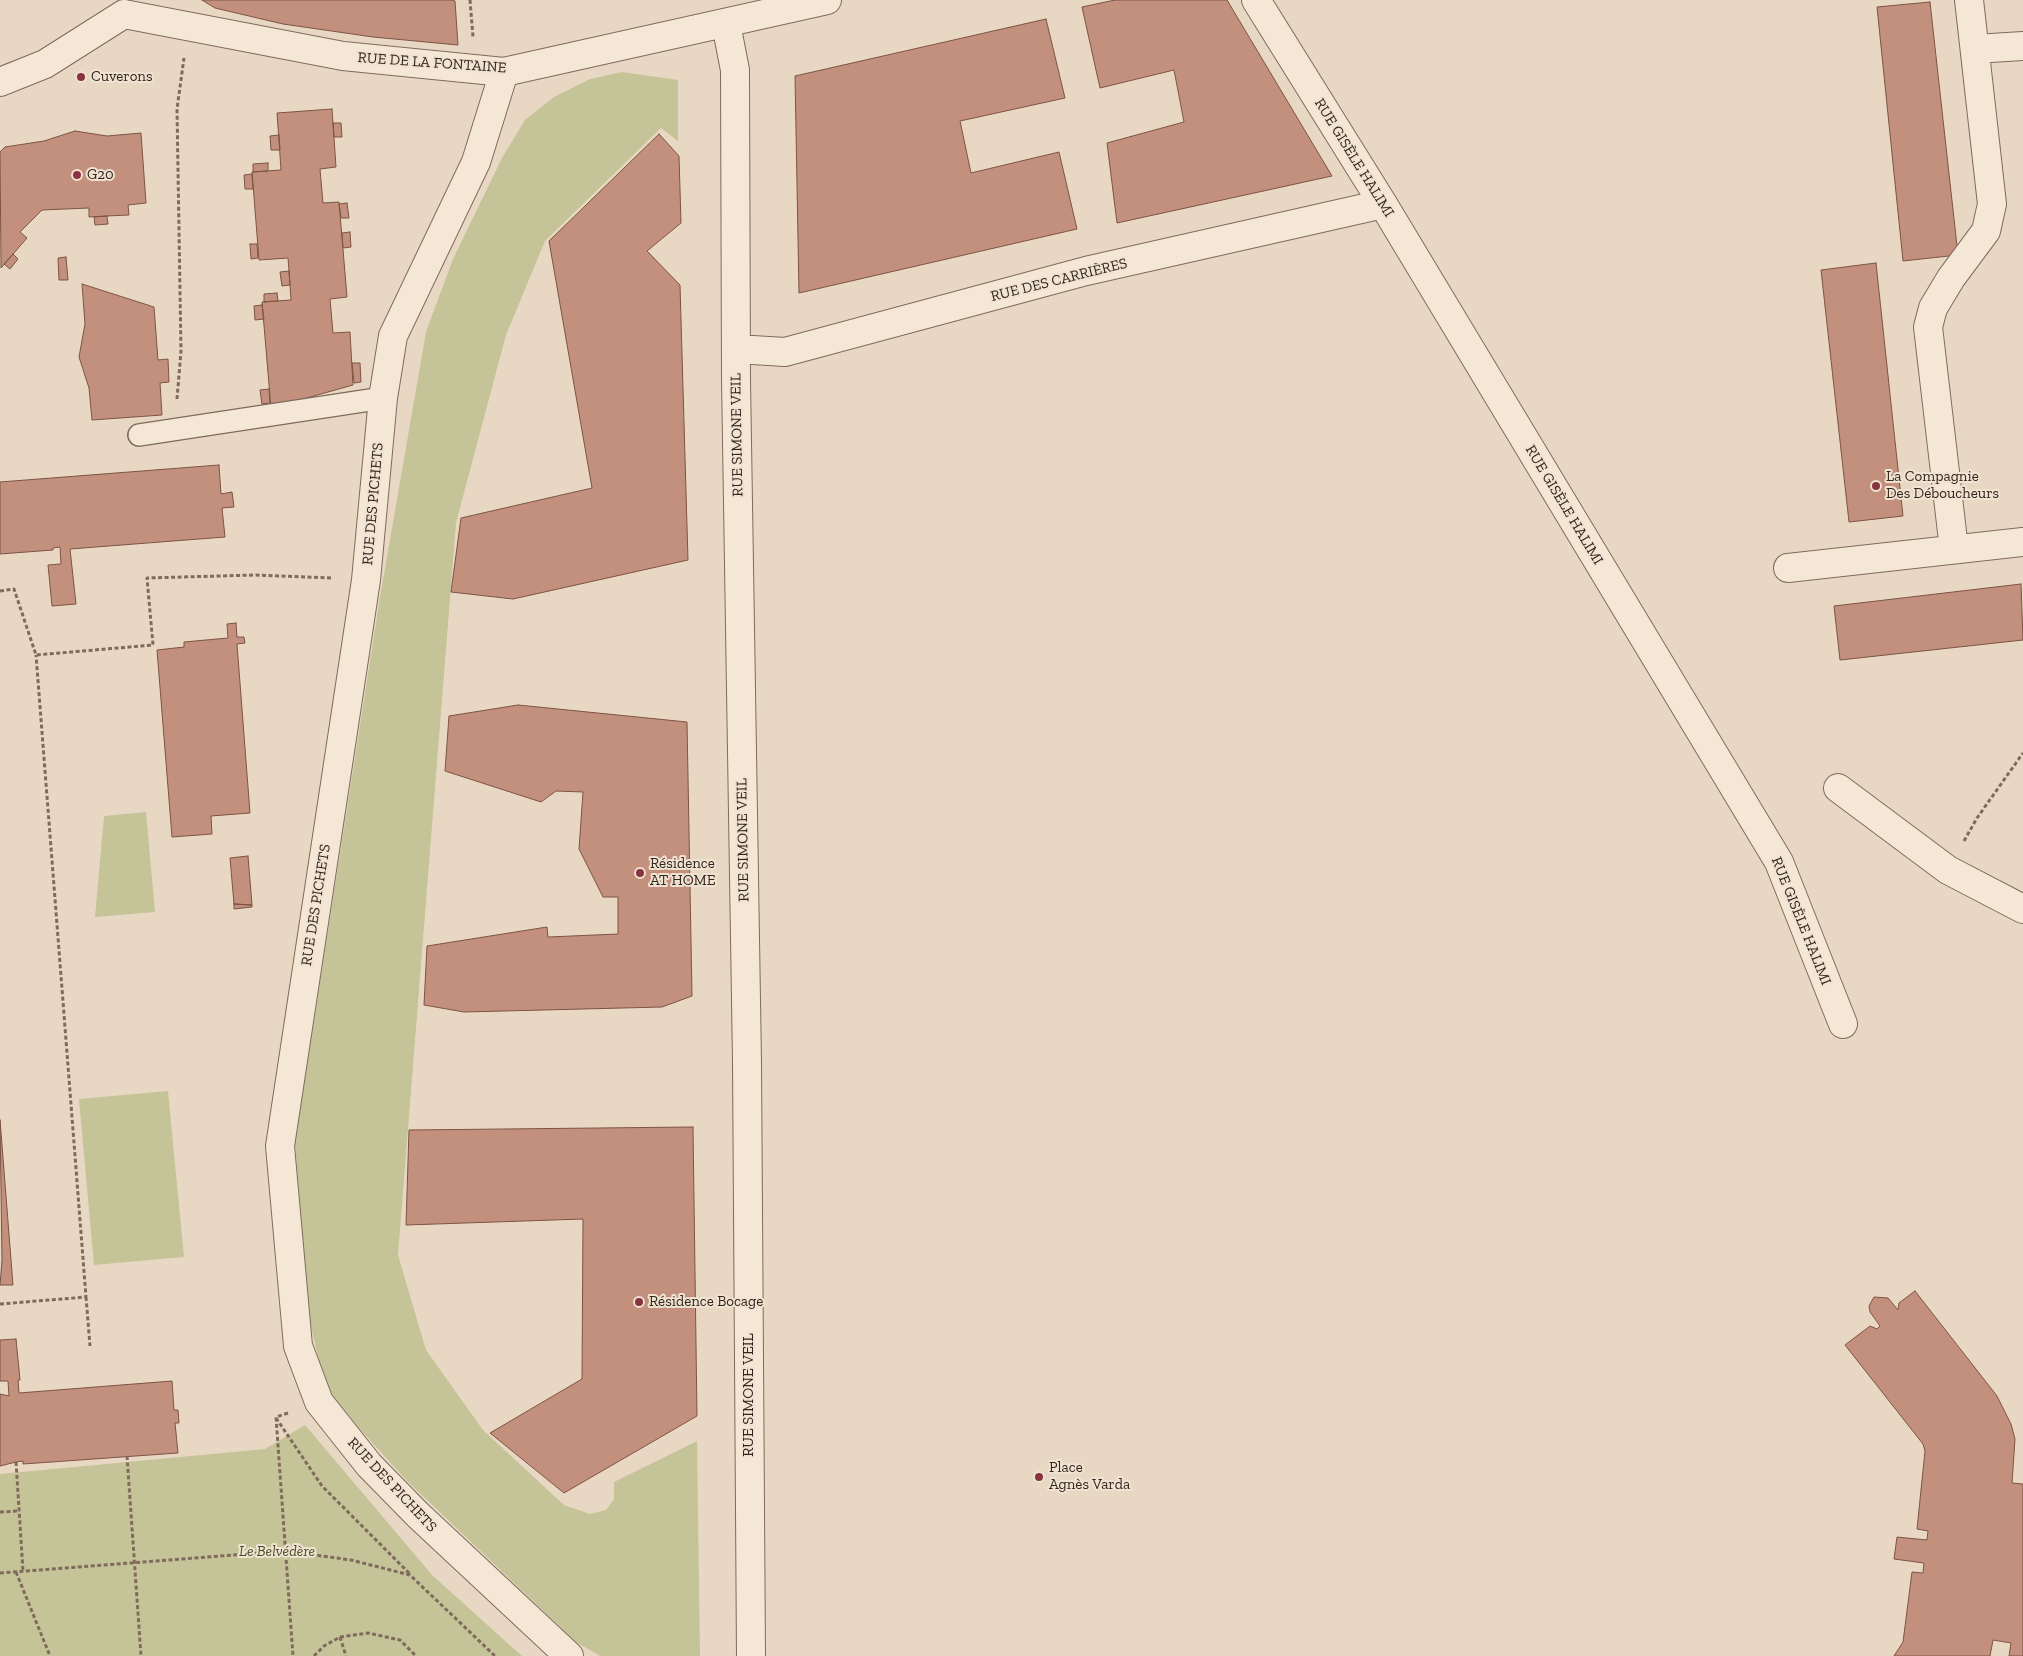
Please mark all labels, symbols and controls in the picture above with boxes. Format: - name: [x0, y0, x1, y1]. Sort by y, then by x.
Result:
- street label: RUE DE LA FONTAINE: [357, 49, 507, 77]
- place label: Cuverons: [91, 68, 152, 86]
- marker: Cuverons: [75, 71, 87, 83]
- street label: RUE GISÈLE HALIMI: [1310, 95, 1398, 221]
- place label: G20: [87, 166, 114, 184]
- marker: G20: [71, 169, 83, 181]
- street label: RUE DES CARRIÈRES: [989, 254, 1129, 306]
- street label: RUE SIMONE VEIL: [727, 373, 747, 497]
- street label: RUE DES PICHETS: [359, 442, 387, 566]
- street label: RUE GISÈLE HALIMI: [1521, 442, 1607, 568]
- place label: La Compagnie Des Déboucheurs: [1886, 468, 1999, 503]
- marker: La Compagnie Des Déboucheurs: [1870, 480, 1882, 492]
- street label: RUE SIMONE VEIL: [733, 778, 753, 902]
- street label: RUE DES PICHETS: [297, 843, 335, 967]
- street label: RUE GISÈLE HALIMI: [1767, 854, 1835, 988]
- place label: Résidence AT HOME: [650, 855, 716, 890]
- marker: Résidence AT HOME: [634, 867, 646, 879]
- place label: Résidence Bocage: [649, 1293, 763, 1311]
- marker: Résidence Bocage: [633, 1296, 645, 1308]
- street label: RUE SIMONE VEIL: [740, 1333, 758, 1457]
- street label: RUE DES PICHETS: [343, 1434, 441, 1536]
- place label: Place Agnès Varda: [1049, 1459, 1130, 1494]
- marker: Place Agnès Varda: [1033, 1471, 1045, 1483]
- park label: Le Belvédère: [239, 1543, 315, 1561]

